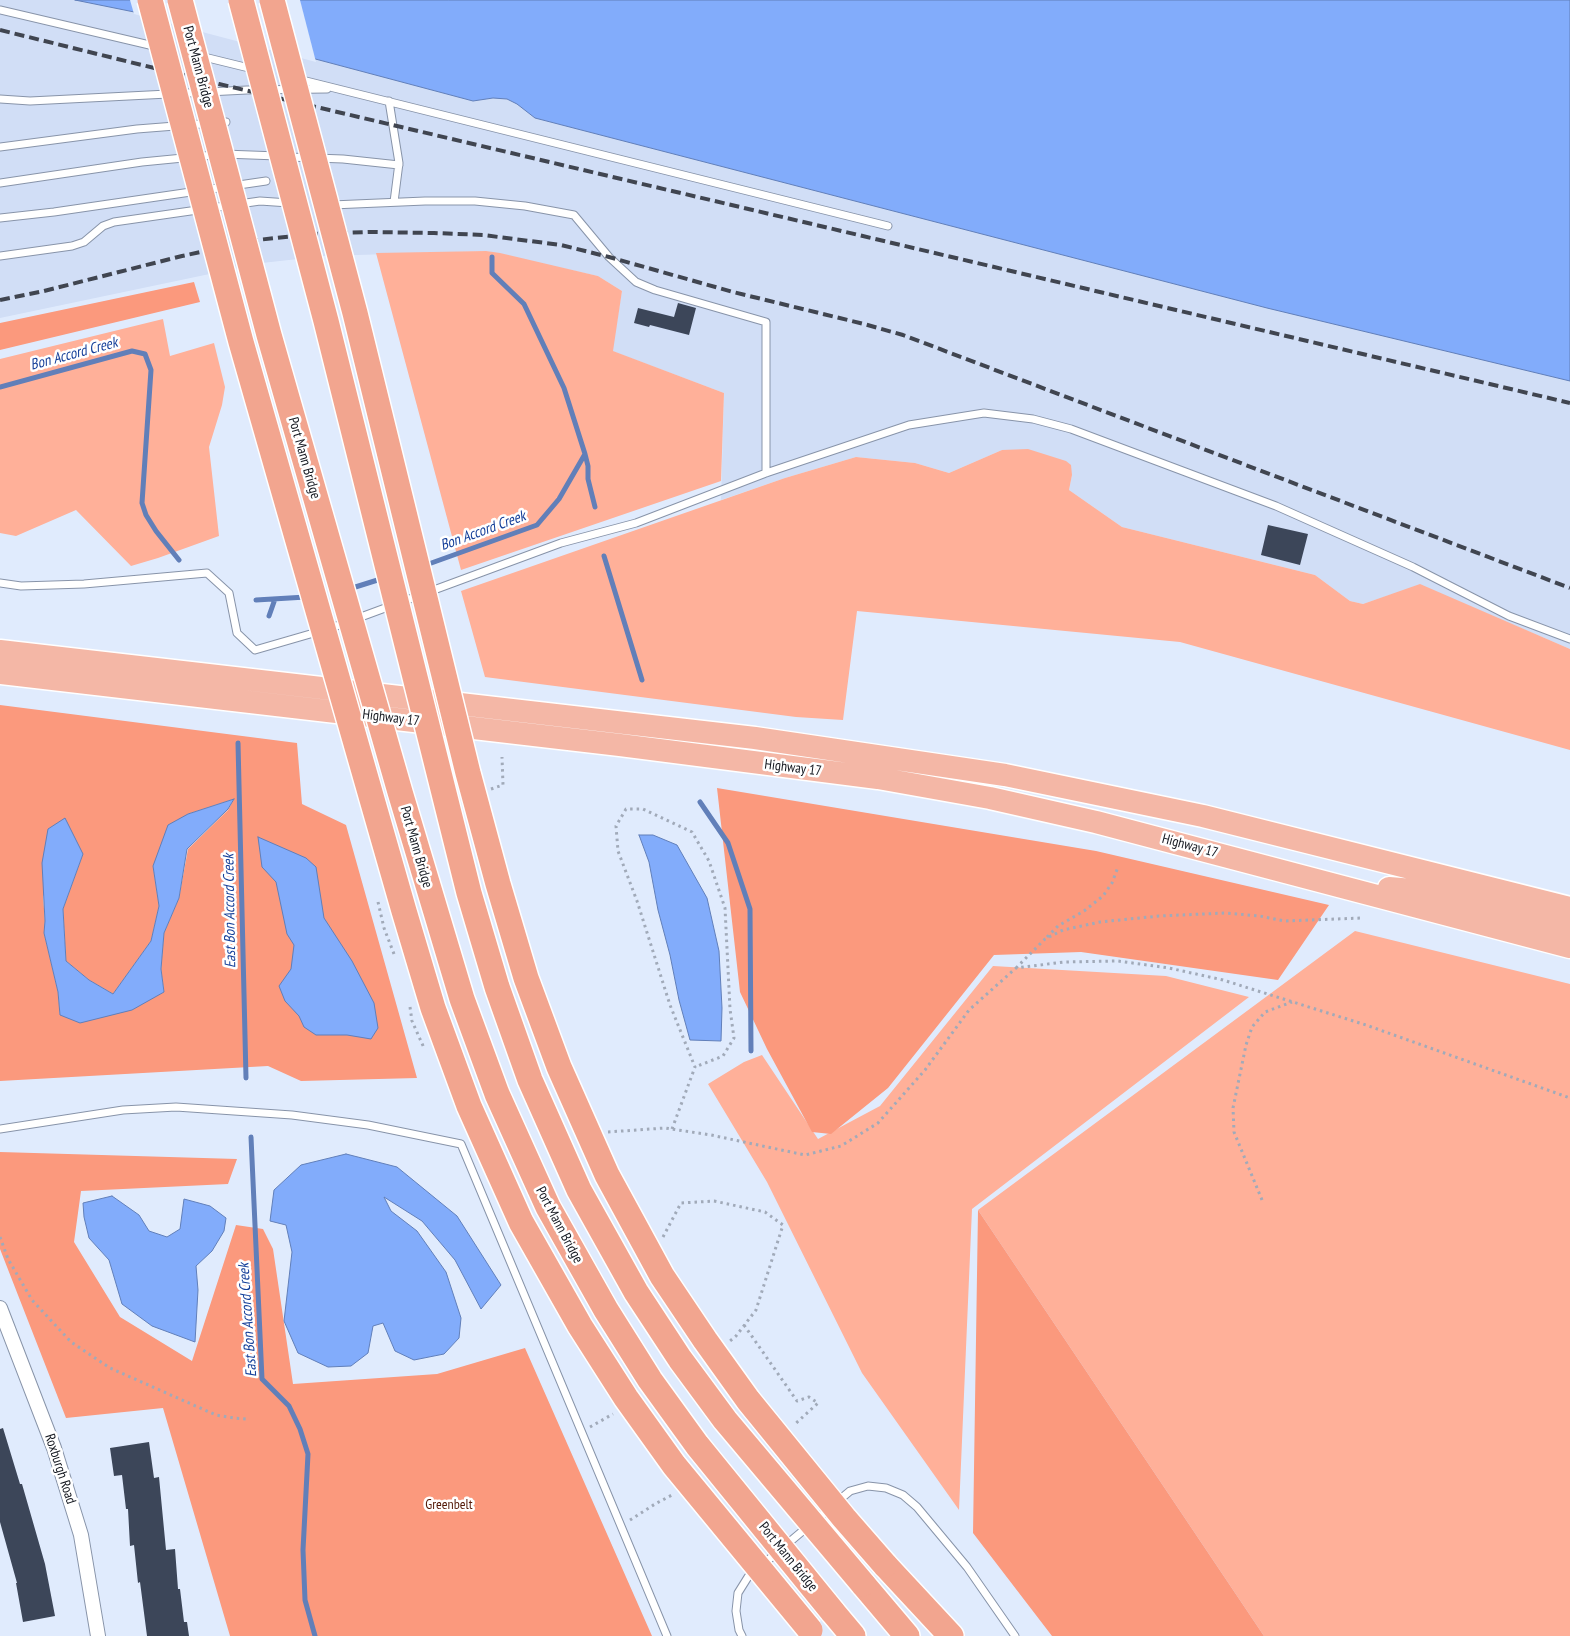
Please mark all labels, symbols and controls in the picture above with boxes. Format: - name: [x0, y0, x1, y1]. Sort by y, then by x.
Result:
- street label: Port Mann Bridge: [179, 24, 217, 110]
- water label: Bon Accord Creek: [28, 334, 120, 374]
- street label: Port Mann Bridge: [284, 415, 324, 501]
- water label: Bon Accord Creek: [438, 507, 528, 555]
- street label: Highway 17: [361, 706, 421, 730]
- street label: Highway 17: [763, 756, 823, 780]
- street label: Port Mann Bridge: [396, 804, 436, 890]
- street label: Highway 17: [1160, 830, 1220, 862]
- water label: East Bon Accord Creek: [220, 854, 240, 968]
- street label: Port Mann Bridge: [532, 1184, 586, 1266]
- water label: East Bon Accord Creek: [235, 1262, 261, 1378]
- street label: Roxburgh Road: [41, 1432, 79, 1506]
- park label: Greenbelt: [425, 1497, 473, 1513]
- street label: Port Mann Bridge: [755, 1519, 821, 1595]

